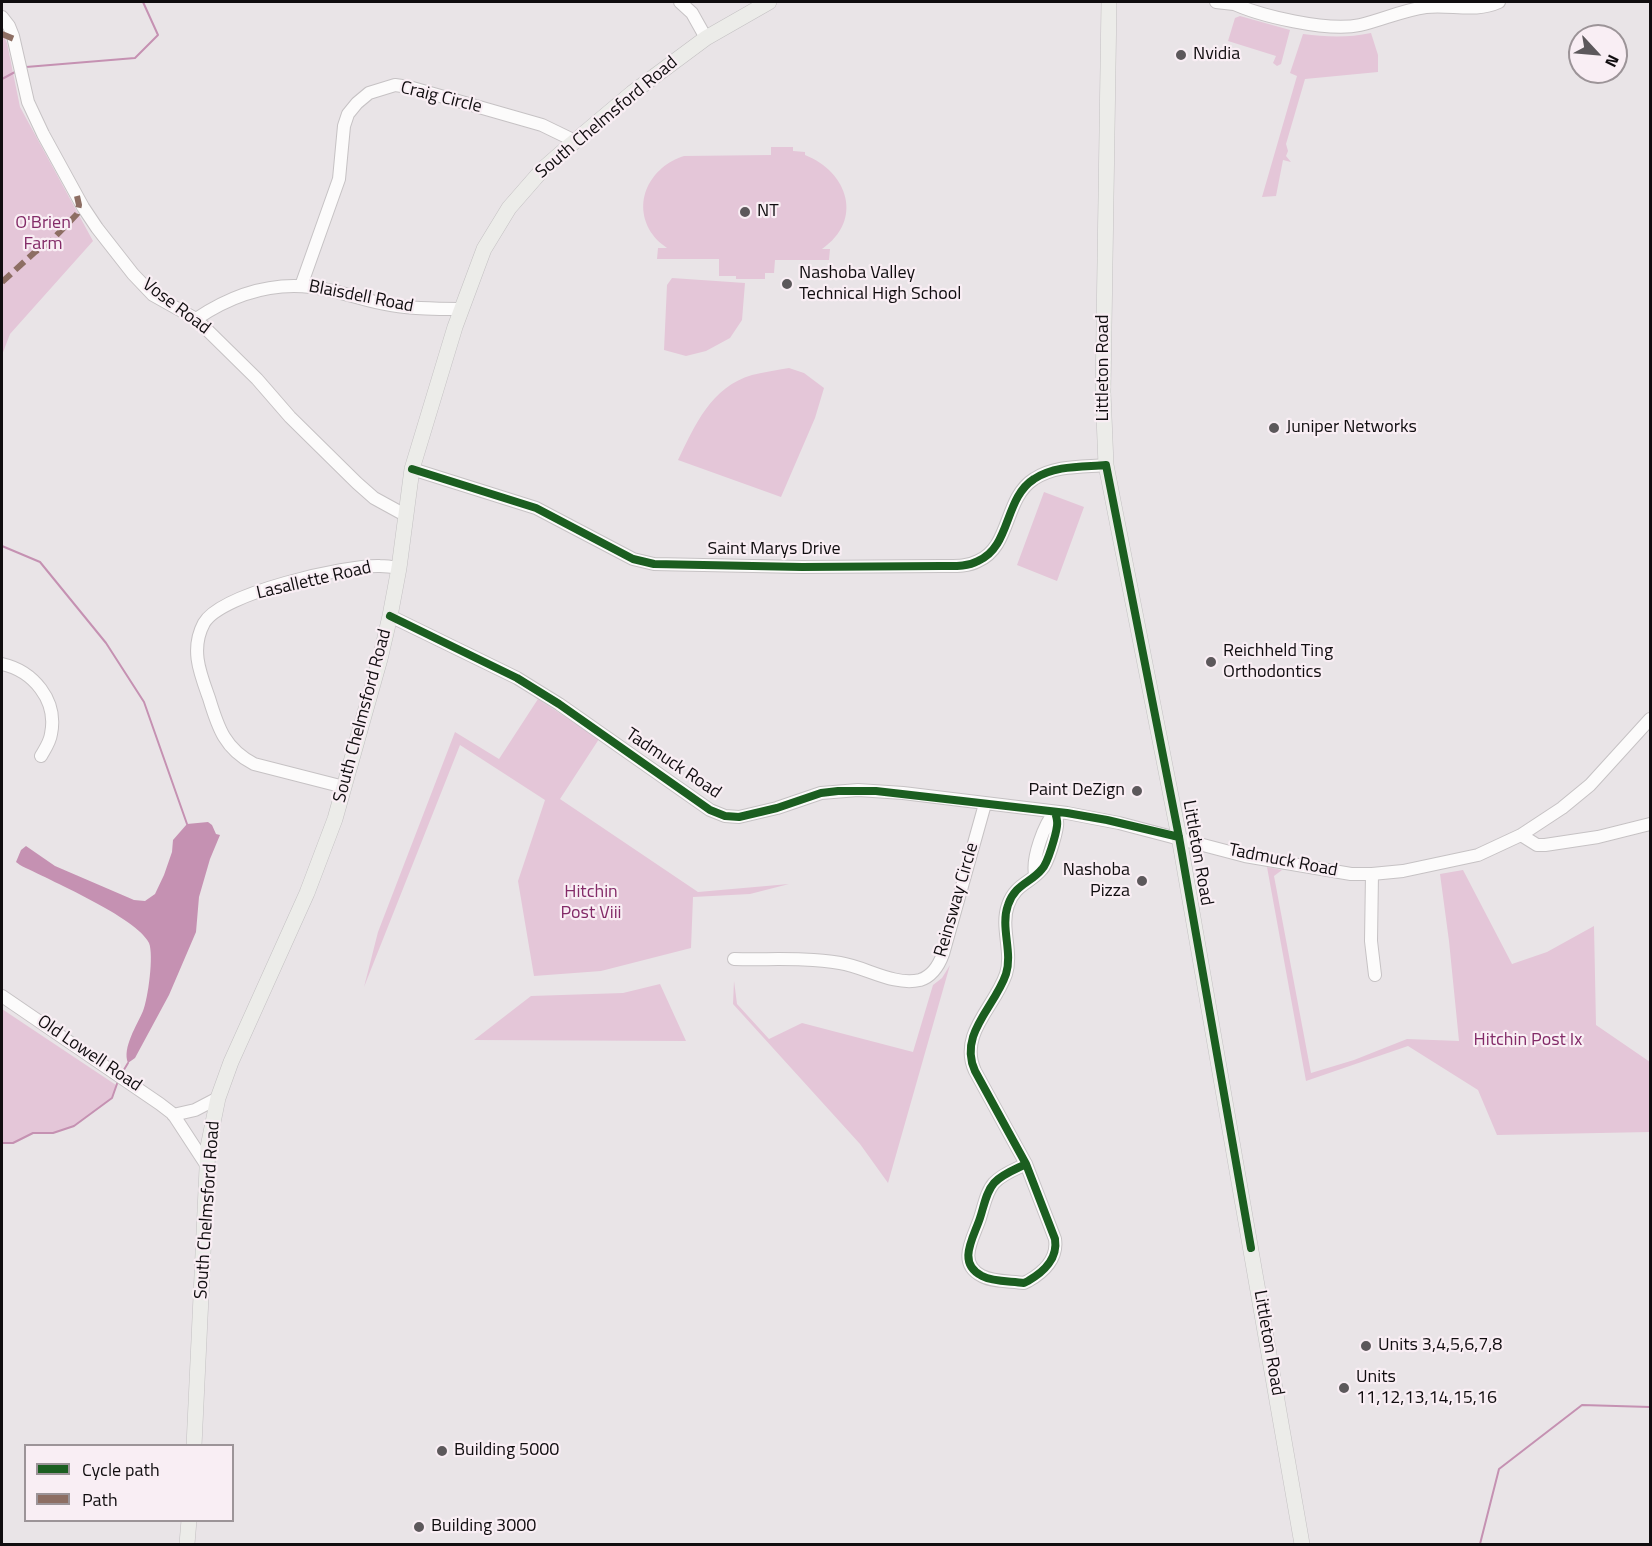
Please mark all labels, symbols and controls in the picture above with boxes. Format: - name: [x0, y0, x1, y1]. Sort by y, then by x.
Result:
- north arrow: [1568, 24, 1628, 84]
- place label: Nvidia: [1193, 44, 1240, 66]
- marker: Nvidia: [1174, 48, 1188, 62]
- text: N: [1599, 51, 1626, 71]
- street label: South Chelmsford Road: [532, 52, 682, 184]
- street label: Craig Circle: [398, 77, 484, 119]
- place label: NT: [757, 201, 779, 223]
- marker: NT: [738, 205, 752, 219]
- park label: O'Brien Farm: [15, 213, 71, 256]
- place label: Nashoba Valley Technical High School: [799, 263, 961, 306]
- street label: Vose Road: [138, 274, 214, 340]
- street label: Blaisdell Road: [307, 276, 415, 318]
- marker: Nashoba Valley Technical High School: [780, 277, 794, 291]
- street label: Littleton Road: [1093, 315, 1115, 421]
- place label: Juniper Networks: [1286, 417, 1417, 439]
- marker: Juniper Networks: [1267, 421, 1281, 435]
- street label: Saint Marys Drive: [707, 539, 841, 561]
- street label: Lasallette Road: [255, 557, 373, 605]
- street label: South Chelmsford Road: [329, 627, 397, 805]
- place label: Reichheld Ting Orthodontics: [1223, 641, 1333, 684]
- marker: Reichheld Ting Orthodontics: [1204, 655, 1218, 669]
- street label: Tadmuck Road: [621, 724, 725, 804]
- place label: Paint DeZign: [1028, 780, 1125, 802]
- marker: Paint DeZign: [1130, 784, 1144, 798]
- street label: Littleton Road: [1177, 799, 1217, 907]
- street label: Reinsway Circle: [930, 840, 984, 960]
- street label: Tadmuck Road: [1227, 840, 1339, 882]
- place label: Nashoba Pizza: [1063, 860, 1130, 902]
- marker: Nashoba Pizza: [1135, 874, 1149, 888]
- park label: Hitchin Post Viii: [560, 882, 622, 924]
- street label: Old Lowell Road: [33, 1011, 145, 1097]
- park label: Hitchin Post Ix: [1474, 1030, 1582, 1052]
- street label: South Chelmsford Road: [191, 1120, 225, 1300]
- street label: Littleton Road: [1248, 1289, 1288, 1397]
- place label: Units 3,4,5,6,7,8: [1378, 1335, 1502, 1357]
- marker: Units 3,4,5,6,7,8: [1359, 1339, 1373, 1353]
- place label: Units 11,12,13,14,15,16: [1356, 1367, 1497, 1410]
- marker: Units 11,12,13,14,15,16: [1337, 1381, 1351, 1395]
- place label: Building 5000: [454, 1440, 559, 1462]
- legend: [24, 1444, 234, 1522]
- marker: Building 5000: [435, 1444, 449, 1458]
- text: Cycle path: [82, 1456, 160, 1483]
- text: Path: [82, 1486, 118, 1513]
- place label: Building 3000: [431, 1516, 536, 1538]
- marker: Building 3000: [412, 1520, 426, 1534]

